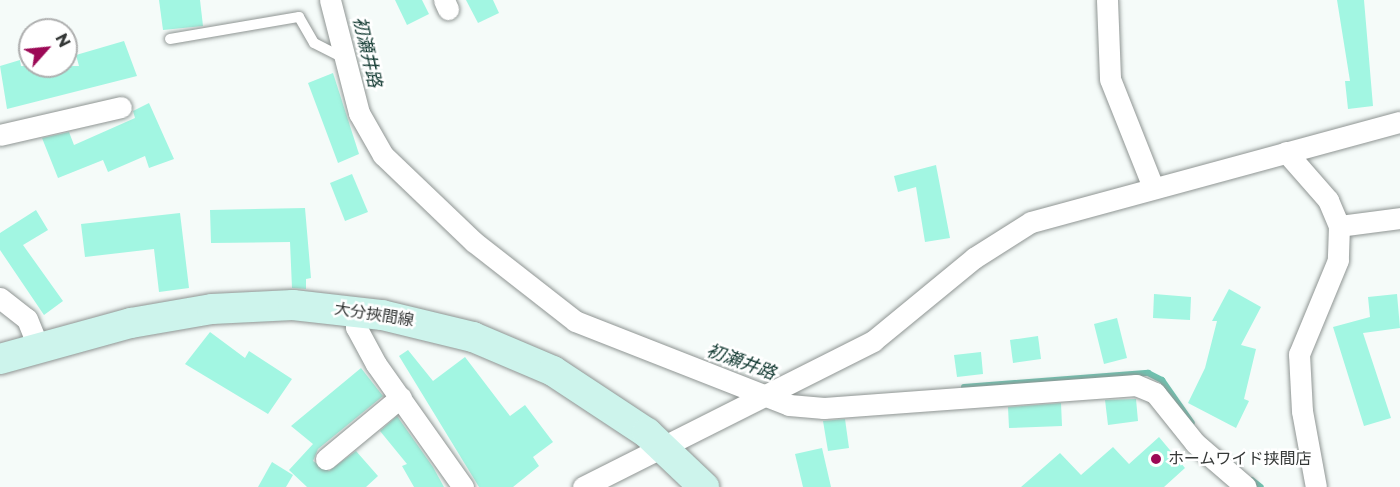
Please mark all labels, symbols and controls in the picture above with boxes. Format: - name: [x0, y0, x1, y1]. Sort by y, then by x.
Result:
- water label: 初瀬井路: [348, 14, 386, 90]
- north arrow: [18, 18, 78, 78]
- text: N: [51, 30, 74, 51]
- street label: 大分挾間線: [333, 299, 415, 331]
- water label: 初瀬井路: [703, 340, 779, 384]
- place label: ホームワイド挟間店: [1168, 449, 1312, 469]
- marker: ホームワイド挟間店: [1149, 452, 1163, 466]

